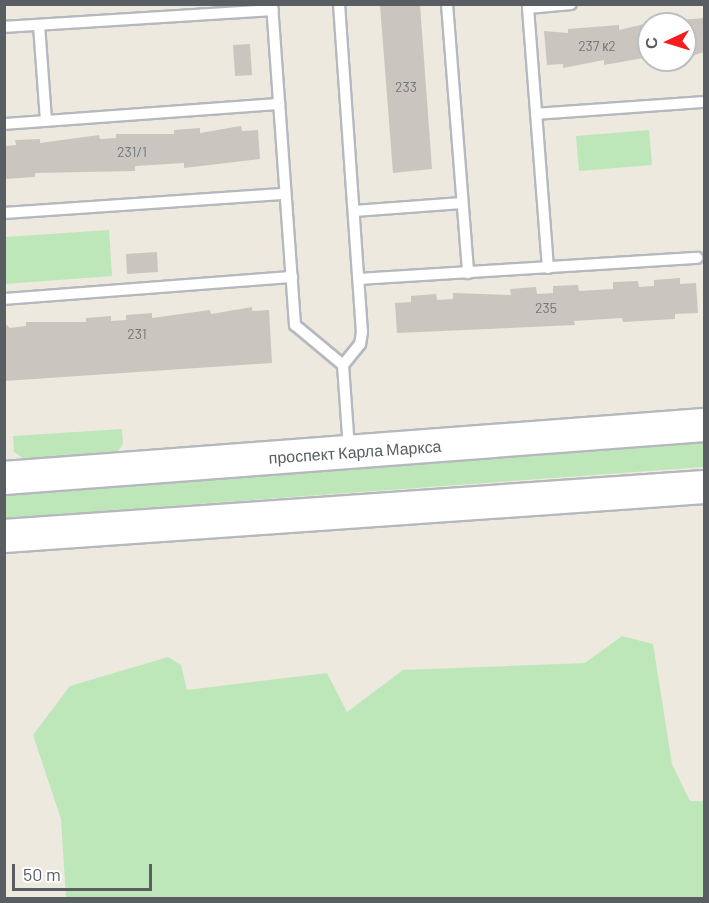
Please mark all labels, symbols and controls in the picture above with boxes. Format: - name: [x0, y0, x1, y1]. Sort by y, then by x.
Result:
- north arrow: [637, 12, 697, 72]
- text: С: [641, 37, 660, 50]
- house number: 237 к2: [578, 38, 616, 54]
- house number: 233: [395, 79, 417, 95]
- house number: 231/1: [117, 144, 147, 160]
- house number: 235: [535, 300, 557, 316]
- house number: 231: [127, 326, 147, 342]
- street label: проспект Карла Маркса: [268, 436, 442, 468]
- scale bar: [15, 852, 154, 890]
- text: 50 m: [23, 863, 61, 885]

